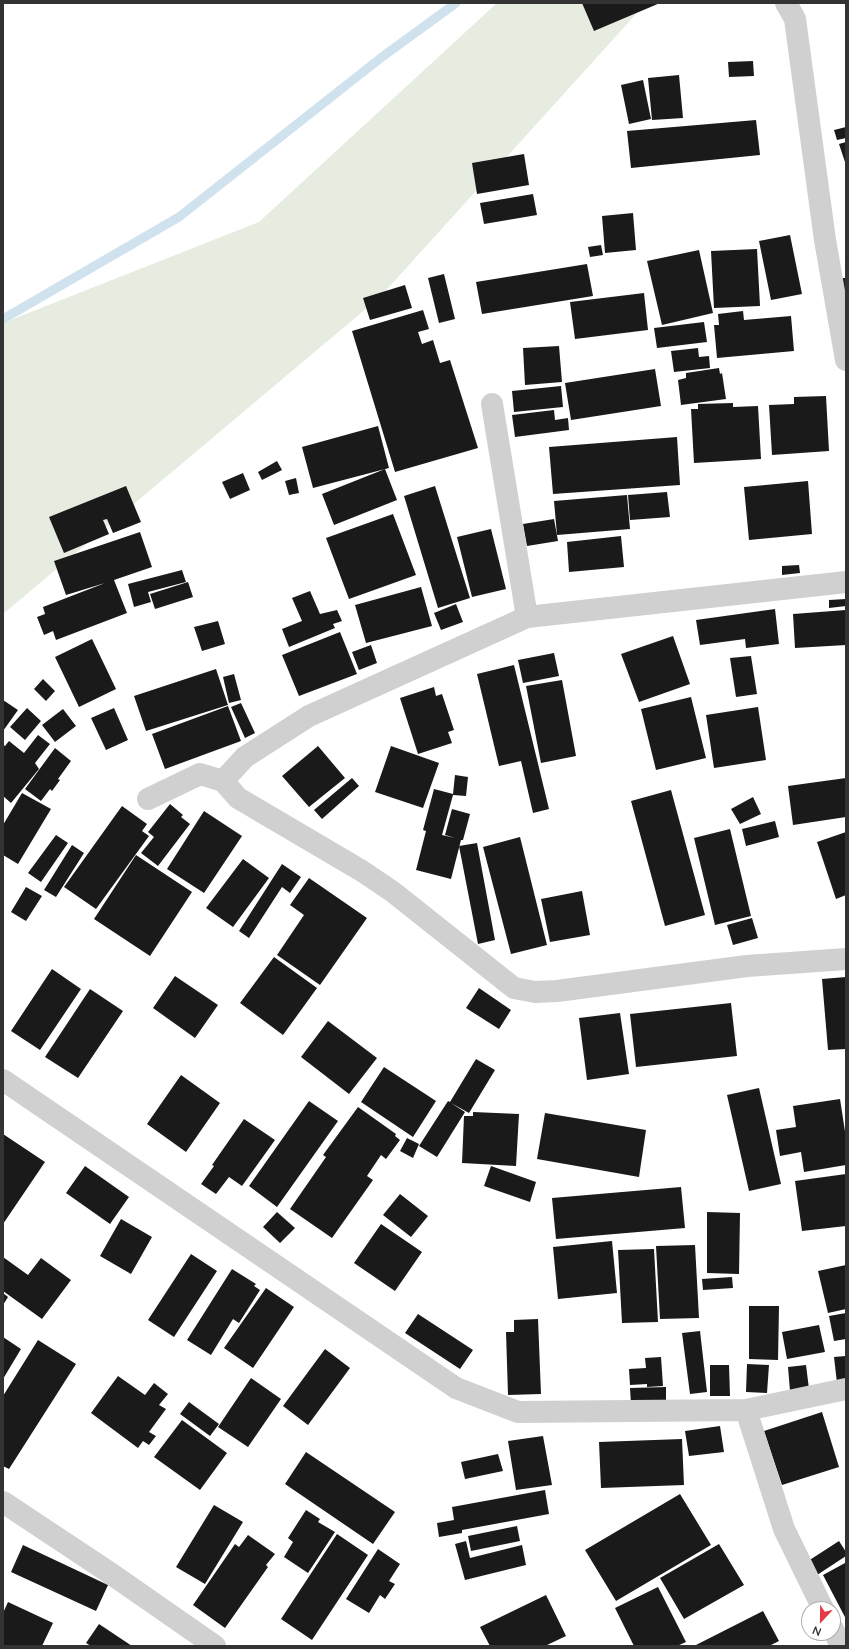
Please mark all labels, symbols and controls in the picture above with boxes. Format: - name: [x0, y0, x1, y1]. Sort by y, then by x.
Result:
- north arrow: [801, 1601, 841, 1641]
- text: N: [810, 1624, 823, 1639]

